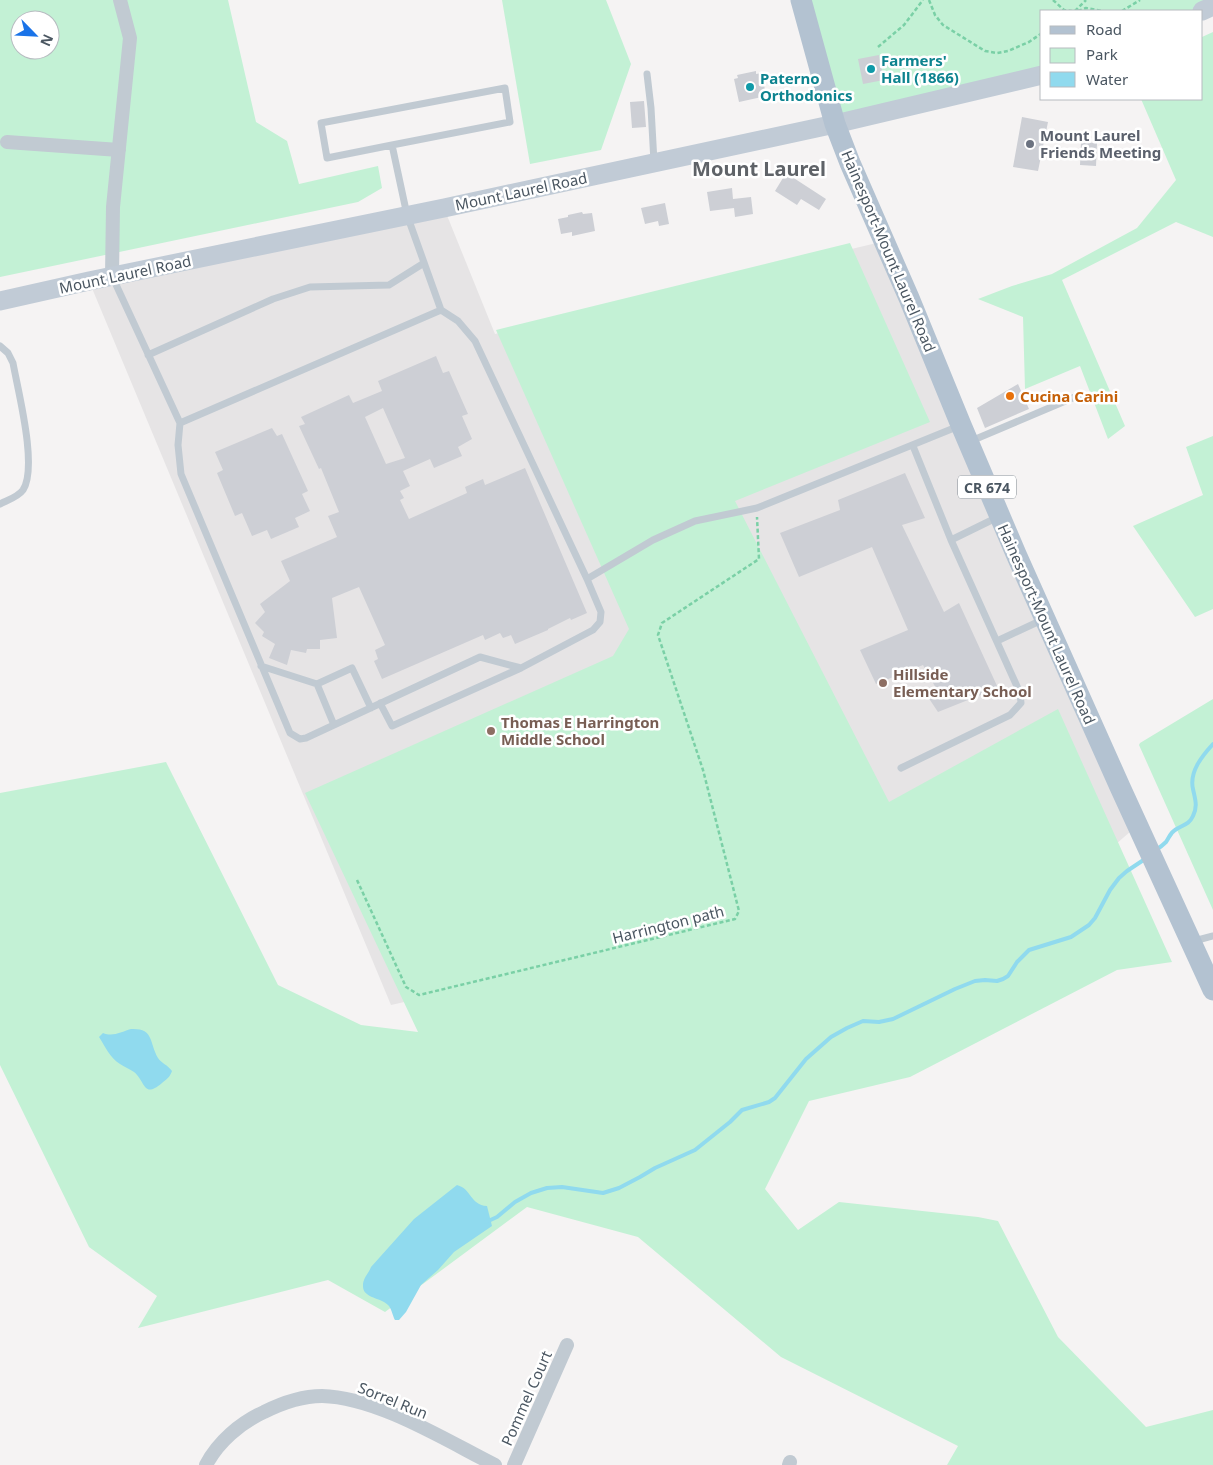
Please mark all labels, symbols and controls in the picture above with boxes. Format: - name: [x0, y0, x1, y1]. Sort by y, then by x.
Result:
- north arrow: [10, 10, 60, 60]
- legend: [1040, 10, 1203, 100]
- text: Road: [1086, 19, 1122, 39]
- text: N: [36, 31, 58, 50]
- text: Park: [1086, 44, 1118, 64]
- place label: Farmers' Hall (1866): [881, 50, 959, 87]
- marker: Farmers' Hall (1866): [865, 63, 877, 75]
- place label: Paterno Orthodonics: [760, 68, 853, 105]
- text: Water: [1086, 69, 1128, 89]
- marker: Paterno Orthodonics: [744, 81, 756, 93]
- place label: Mount Laurel Friends Meeting: [1040, 125, 1161, 162]
- marker: Mount Laurel Friends Meeting: [1024, 138, 1036, 150]
- street label: Hainesport-Mount Laurel Road: [837, 147, 941, 355]
- district label: Mount Laurel: [692, 155, 826, 182]
- street label: Mount Laurel Road: [453, 167, 589, 215]
- street label: Mount Laurel Road: [57, 250, 193, 298]
- place label: Cucina Carini: [1020, 386, 1118, 406]
- marker: Cucina Carini: [1004, 390, 1016, 402]
- road number: CR 674: [958, 476, 1016, 498]
- street label: Hainesport-Mount Laurel Road: [994, 521, 1100, 727]
- place label: Hillside Elementary School: [893, 664, 1032, 701]
- marker: Hillside Elementary School: [877, 677, 889, 689]
- place label: Thomas E Harrington Middle School: [501, 712, 659, 749]
- marker: Thomas E Harrington Middle School: [485, 725, 497, 737]
- street label: Harrington path: [610, 900, 726, 948]
- street label: Pommel Court: [496, 1347, 556, 1449]
- street label: Sorrel Run: [355, 1377, 431, 1423]

